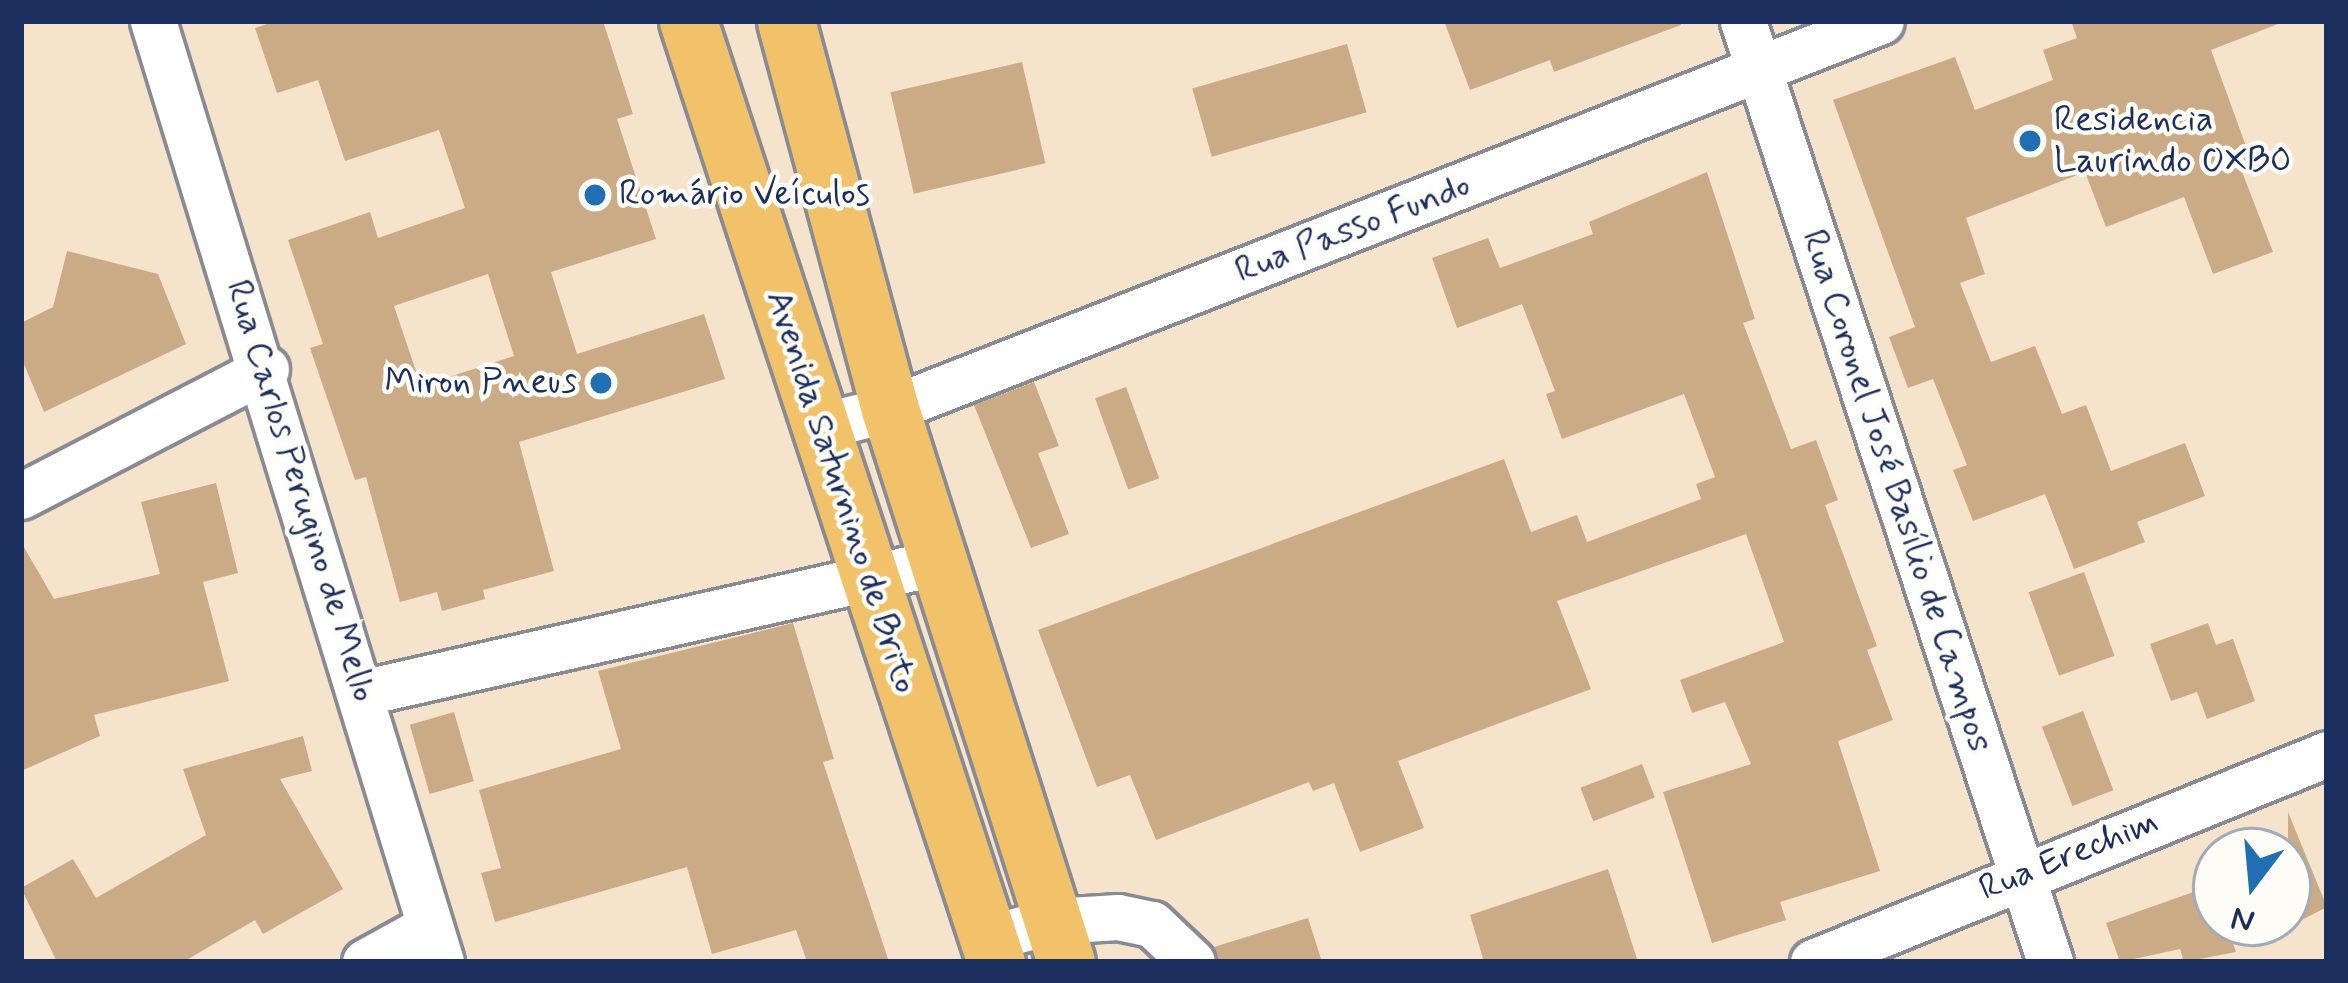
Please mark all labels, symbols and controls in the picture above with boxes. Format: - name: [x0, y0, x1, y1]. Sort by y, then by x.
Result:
- place label: Residencia Laurindo OXBO: [2054, 98, 2294, 183]
- marker: Residencia Laurindo OXBO: [2017, 128, 2043, 154]
- street label: Rua Passo Fundo: [1230, 164, 1476, 294]
- place label: Romário Veículos: [619, 173, 871, 217]
- marker: Romário Veículos: [582, 182, 608, 208]
- street label: Rua Coronel José Basílio de Campos: [1791, 225, 2001, 757]
- street label: Rua Carlos Perugino de Mello: [217, 280, 383, 702]
- street label: Avenida Saturnino de Brito: [756, 287, 926, 697]
- place label: Miron Pneus: [394, 361, 577, 405]
- marker: Miron Pneus: [588, 370, 614, 396]
- street label: Rua Erechim: [1973, 801, 2165, 911]
- north arrow: [2192, 827, 2312, 947]
- text: N: [2226, 895, 2260, 943]

